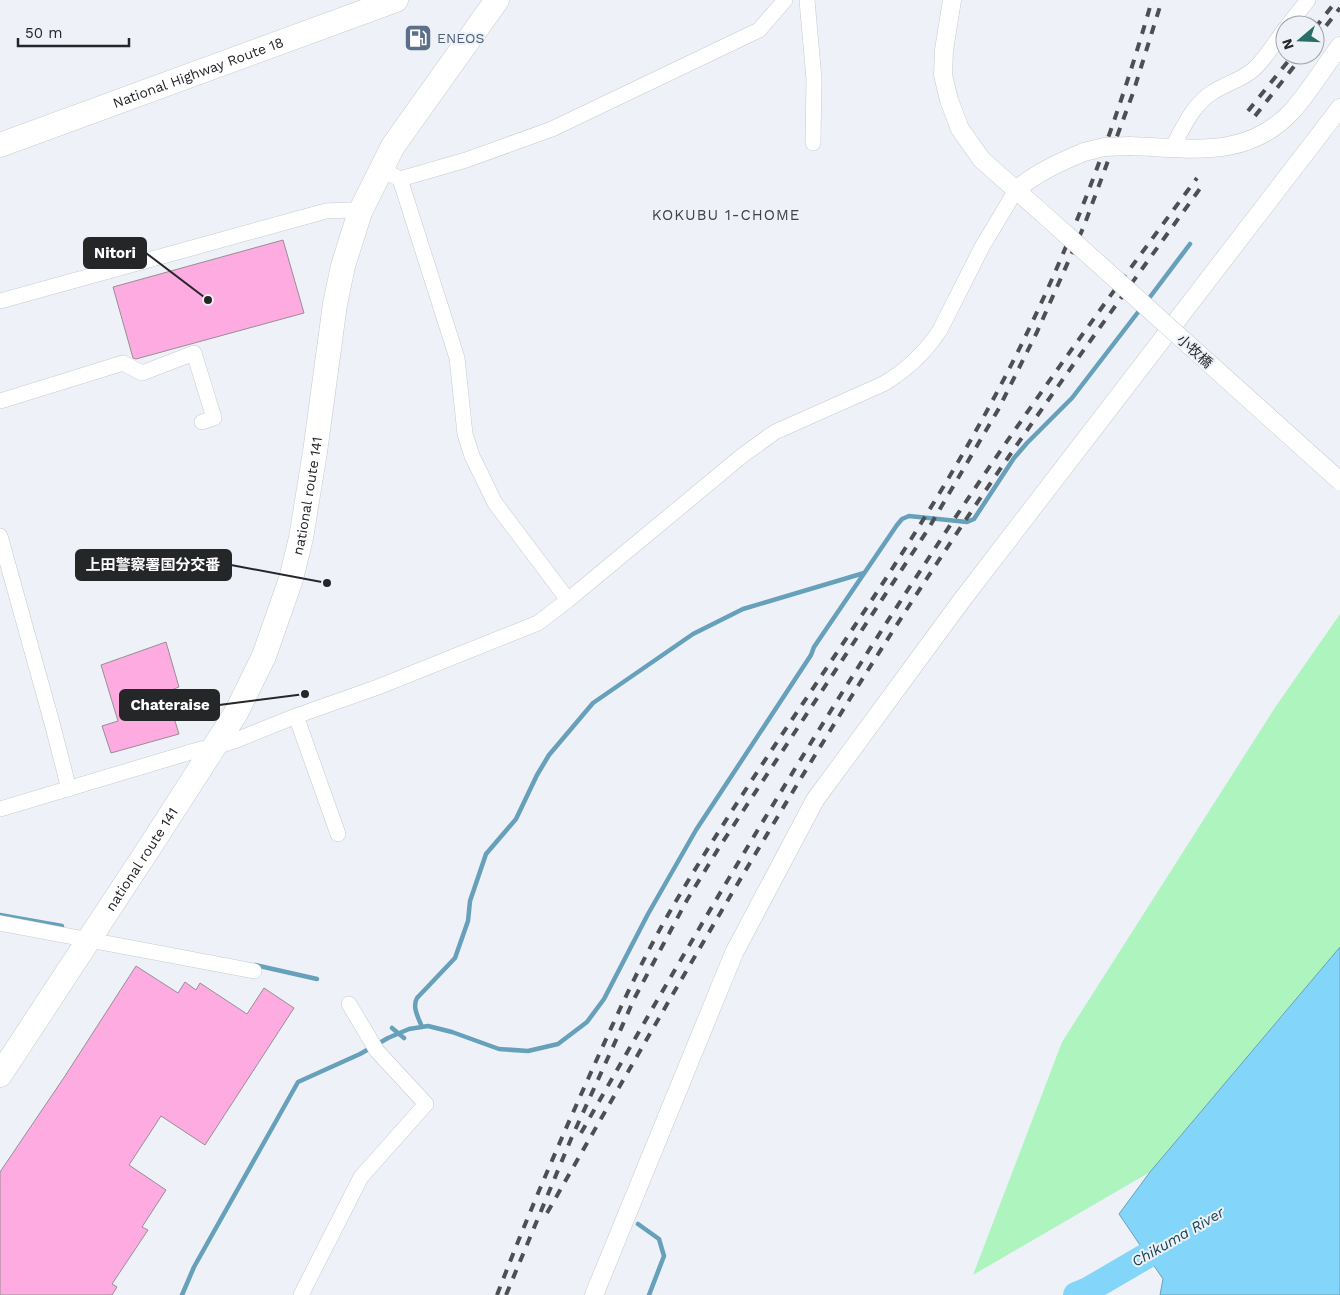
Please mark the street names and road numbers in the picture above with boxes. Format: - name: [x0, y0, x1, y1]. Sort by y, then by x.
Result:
- street label: National Highway Route 18: [111, 34, 286, 111]
- street label: 小牧橋: [1174, 331, 1216, 371]
- street label: national route 141: [289, 436, 325, 557]
- street label: national route 141: [102, 805, 181, 914]

